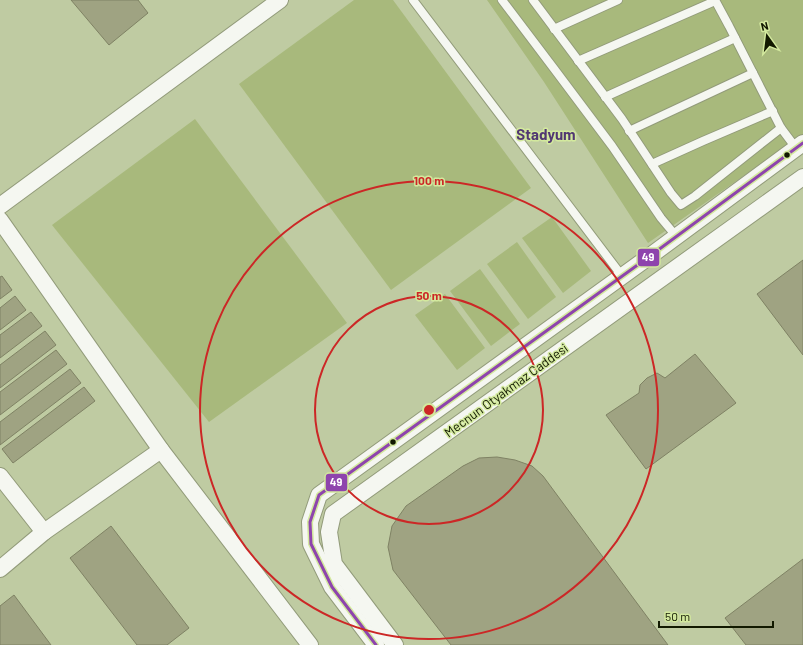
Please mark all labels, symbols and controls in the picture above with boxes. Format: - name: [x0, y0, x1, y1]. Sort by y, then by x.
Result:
- north arrow: [747, 16, 787, 56]
- text: N: [759, 19, 770, 33]
- district label: Stadyum: [516, 125, 576, 143]
- unlabelled marker: [782, 150, 792, 160]
- text: 100 m: [414, 173, 444, 187]
- line badge: 49: [637, 248, 660, 267]
- text: 49: [642, 250, 654, 263]
- text: 50 m: [416, 288, 442, 302]
- street label: Mecnun Otyakmaz Caddesi: [441, 340, 571, 440]
- centre of rings: [422, 403, 436, 417]
- unlabelled marker: [388, 437, 398, 447]
- line badge: 49: [325, 473, 348, 492]
- text: 49: [330, 475, 342, 488]
- scale bar: [659, 603, 773, 629]
- text: 50 m: [665, 609, 690, 623]

